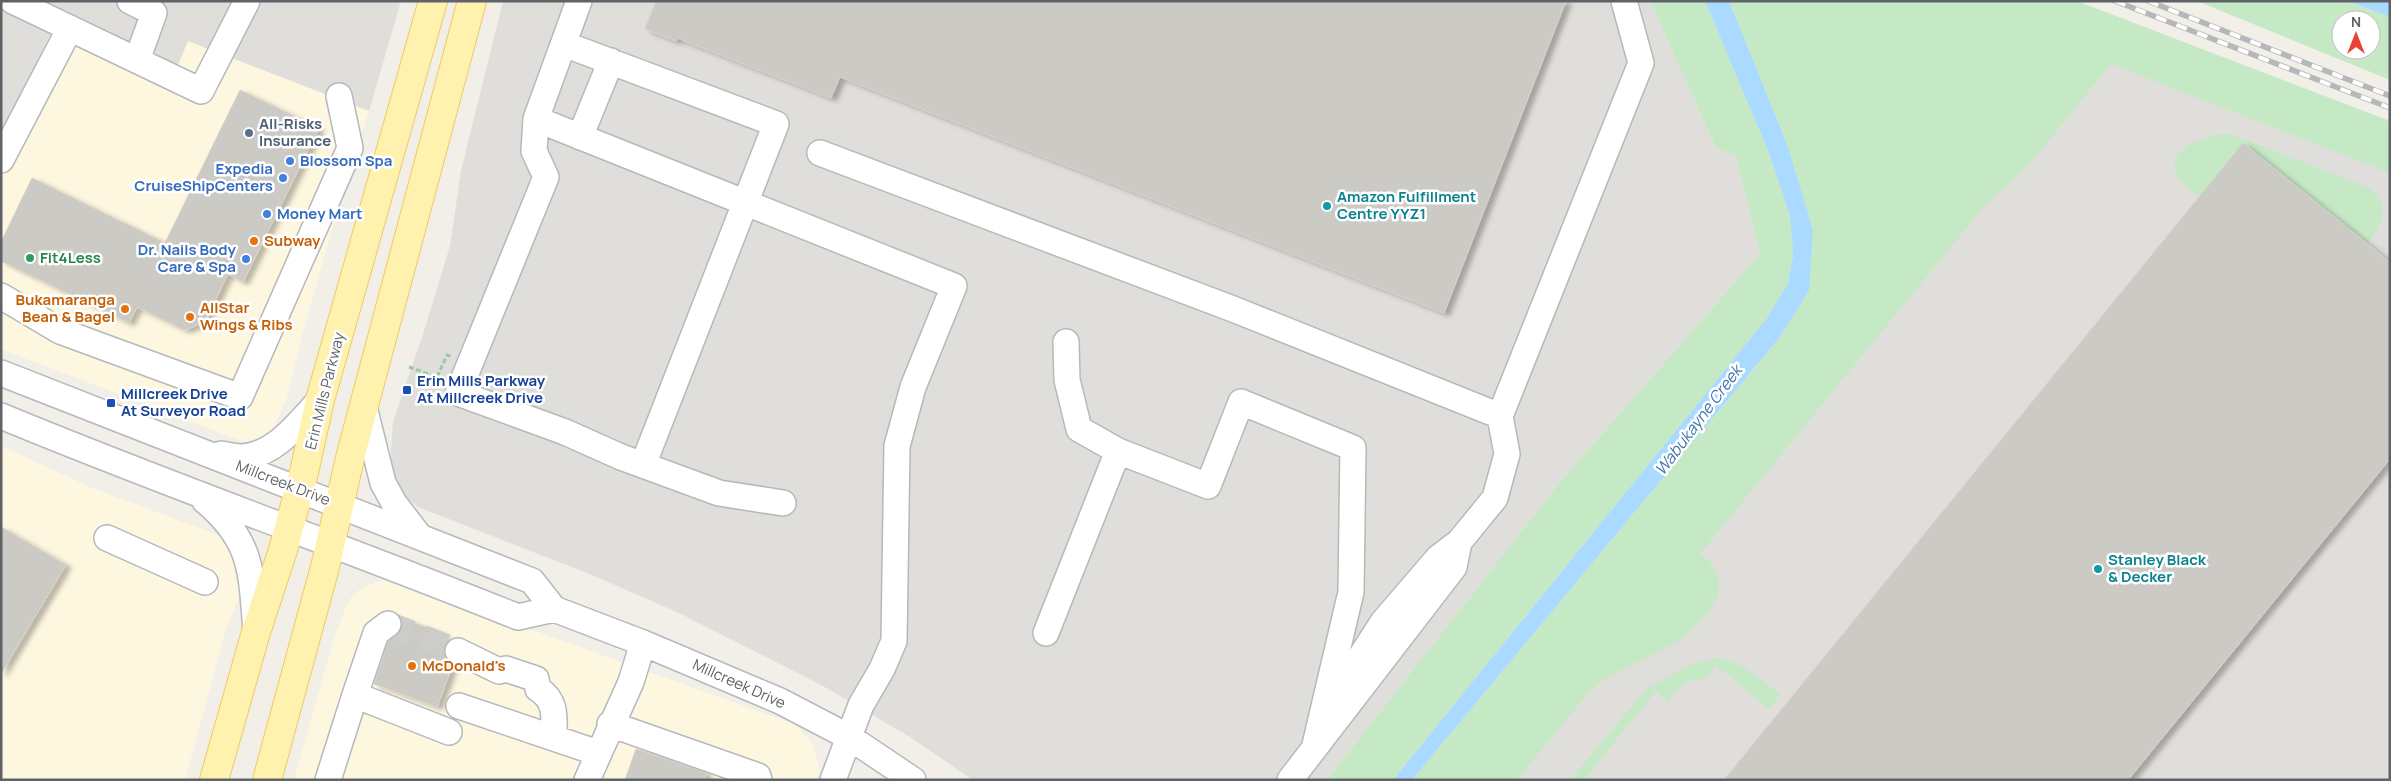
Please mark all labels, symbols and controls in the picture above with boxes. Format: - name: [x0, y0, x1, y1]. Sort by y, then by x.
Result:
- north arrow: [2331, 10, 2381, 60]
- text: N: [2351, 12, 2361, 31]
- place label: All-Risks Insurance: [259, 113, 331, 151]
- marker: All-Risks Insurance: [243, 127, 255, 139]
- place label: Blossom Spa: [300, 150, 393, 171]
- marker: Blossom Spa: [284, 155, 296, 167]
- place label: Expedia CruiseShipCenters: [134, 158, 273, 196]
- marker: Expedia CruiseShipCenters: [277, 172, 289, 184]
- place label: Amazon Fulfillment Centre YYZ1: [1337, 186, 1476, 224]
- marker: Amazon Fulfillment Centre YYZ1: [1321, 200, 1333, 212]
- place label: Money Mart: [277, 203, 363, 224]
- marker: Money Mart: [261, 208, 273, 220]
- place label: Subway: [264, 230, 321, 251]
- marker: Subway: [248, 235, 260, 247]
- place label: Dr. Nails Body Care & Spa: [138, 239, 237, 277]
- place label: Fit4Less: [40, 247, 101, 268]
- marker: Fit4Less: [24, 252, 36, 264]
- marker: Dr. Nails Body Care & Spa: [240, 253, 252, 265]
- place label: Bukamaranga Bean & Bagel: [16, 289, 115, 327]
- place label: AllStar Wings & Ribs: [200, 297, 293, 335]
- marker: Bukamaranga Bean & Bagel: [119, 303, 131, 315]
- marker: AllStar Wings & Ribs: [184, 311, 196, 323]
- street label: Erin Mills Parkway: [300, 330, 349, 452]
- water label: Wabukayne Creek: [1649, 359, 1748, 480]
- place label: Erin Mills Parkway At Millcreek Drive: [417, 370, 546, 408]
- place label: Millcreek Drive At Surveyor Road: [121, 383, 246, 421]
- marker: Erin Mills Parkway At Millcreek Drive: [401, 384, 413, 396]
- marker: Millcreek Drive At Surveyor Road: [105, 397, 117, 409]
- street label: Millcreek Drive: [233, 455, 334, 510]
- place label: Stanley Black & Decker: [2108, 549, 2207, 587]
- marker: Stanley Black & Decker: [2092, 563, 2104, 575]
- street label: Millcreek Drive: [689, 654, 789, 714]
- place label: McDonald's: [422, 655, 506, 676]
- marker: McDonald's: [406, 660, 418, 672]

